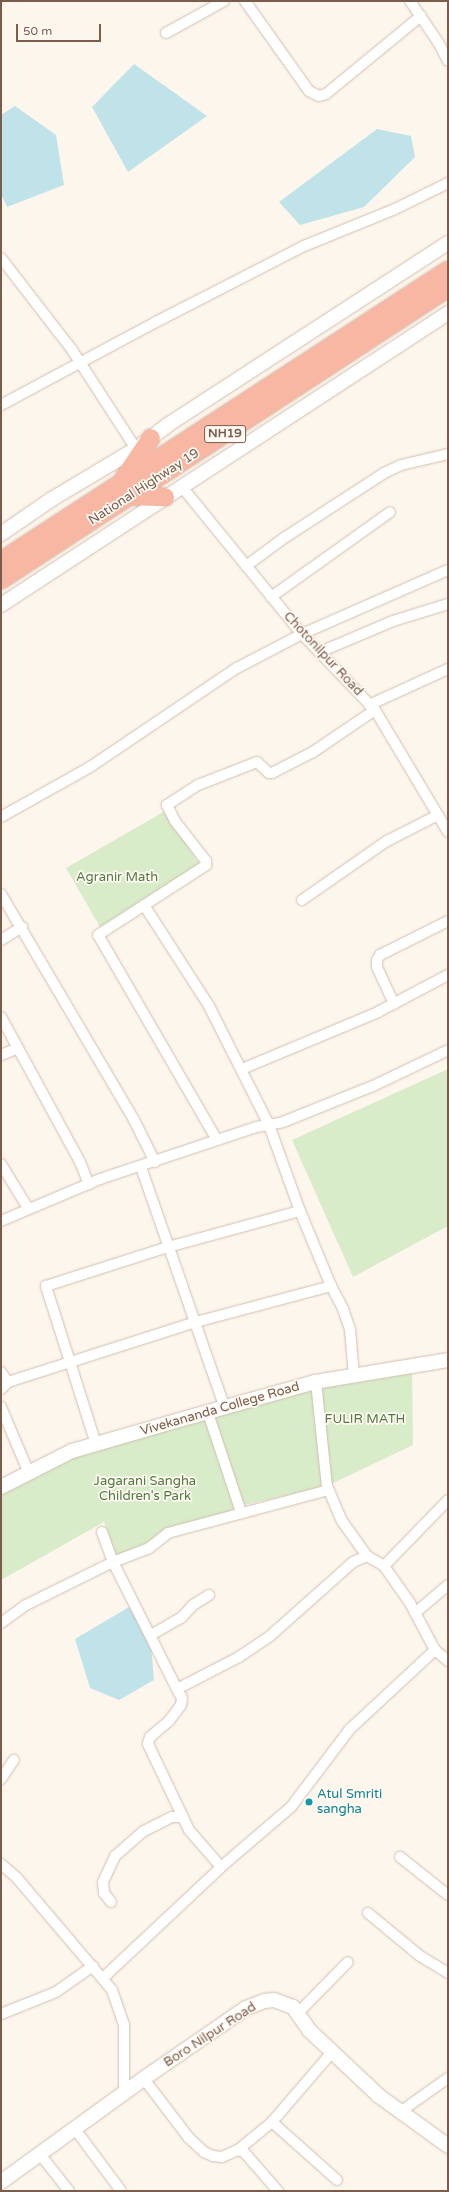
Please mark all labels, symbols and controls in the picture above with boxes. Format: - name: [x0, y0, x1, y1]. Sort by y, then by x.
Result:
- scale bar: [18, 16, 103, 42]
- text: 50 m: [23, 24, 52, 38]
- road number: NH19: [204, 424, 246, 444]
- street label: National Highway 19: [86, 445, 202, 529]
- street label: Chotonilpur Road: [280, 609, 366, 699]
- park label: Agranir Math: [76, 869, 158, 885]
- street label: Vivekananda College Road: [139, 1379, 301, 1439]
- park label: FULIR MATH: [325, 1411, 405, 1427]
- park label: Jagarani Sangha Children's Park: [94, 1474, 196, 1505]
- place label: Atul Smriti sangha: [317, 1787, 382, 1818]
- marker: Atul Smriti sangha: [304, 1797, 314, 1807]
- street label: Boro Nilpur Road: [161, 1999, 259, 2071]

